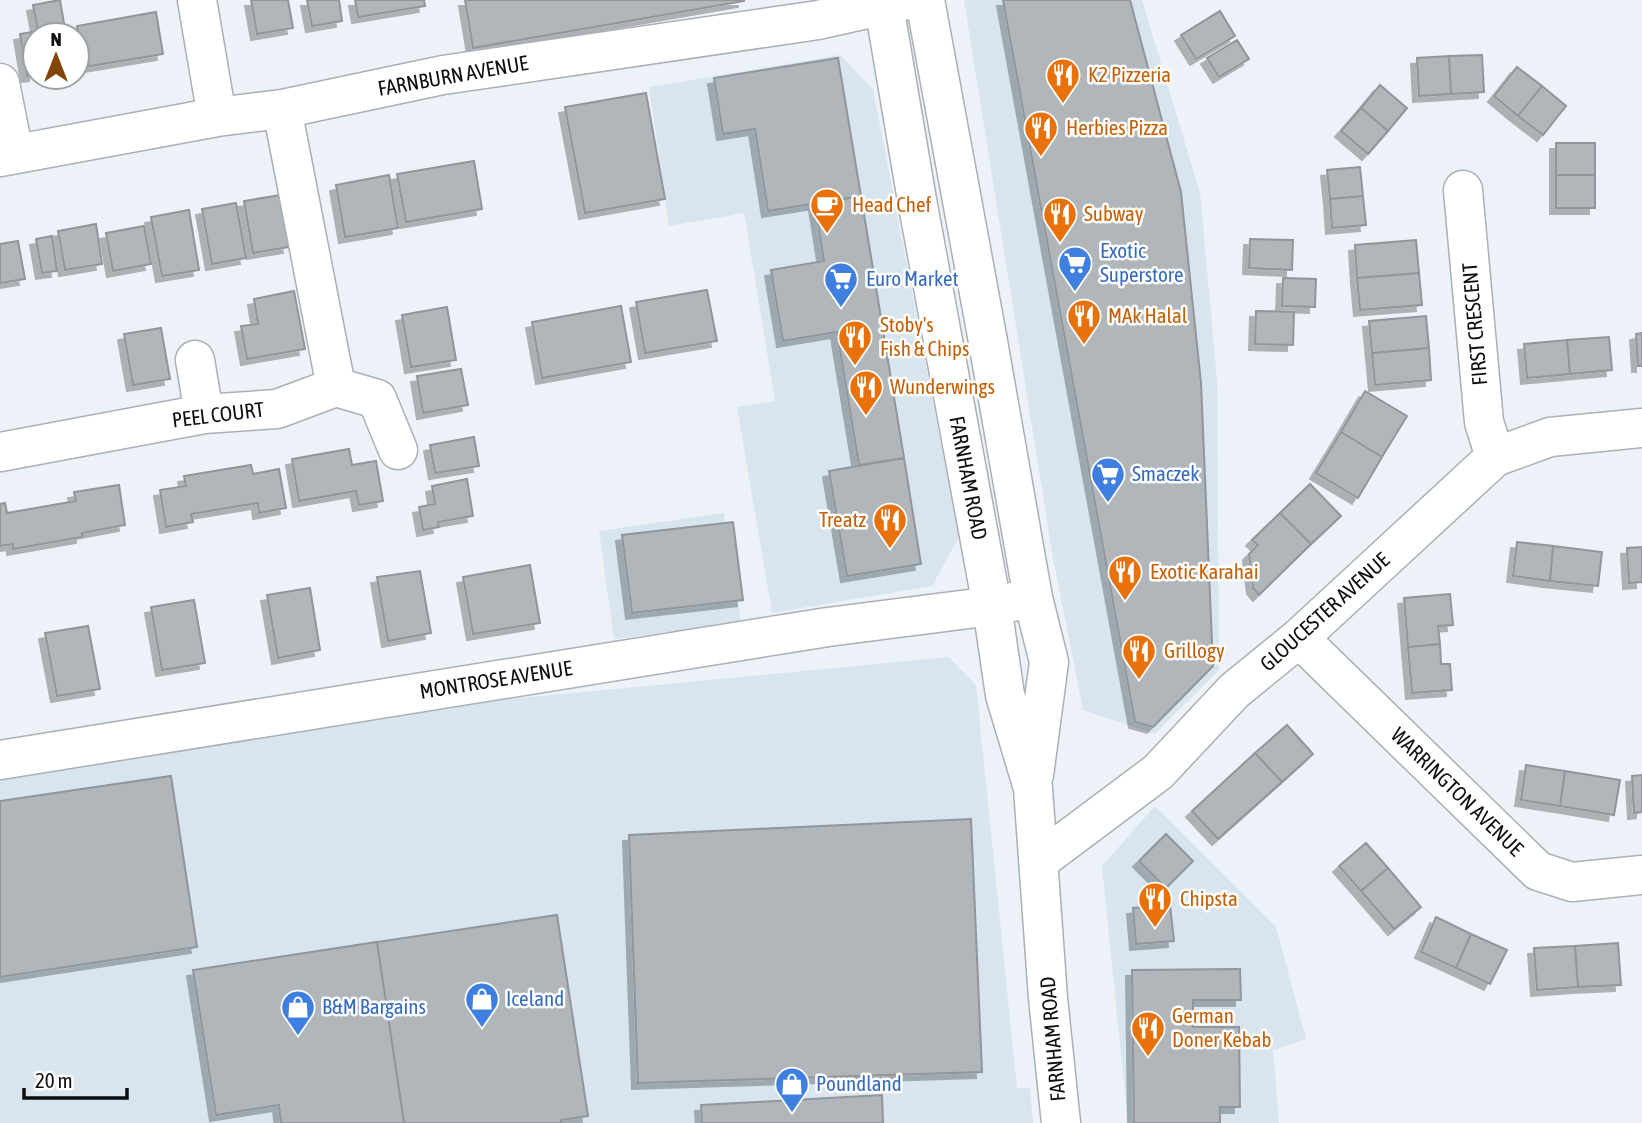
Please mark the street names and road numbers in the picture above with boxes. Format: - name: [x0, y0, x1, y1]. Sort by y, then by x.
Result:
- street label: FARNBURN AVENUE: [376, 50, 530, 100]
- street label: FIRST CRESCENT: [1457, 262, 1491, 386]
- street label: PEEL COURT: [170, 396, 265, 432]
- street label: FARNHAM ROAD: [945, 414, 993, 542]
- street label: GLOUCESTER AVENUE: [1255, 547, 1394, 675]
- street label: MONTROSE AVENUE: [418, 655, 574, 703]
- street label: WARRINGTON AVENUE: [1387, 722, 1529, 860]
- street label: FARNHAM ROAD: [1035, 976, 1069, 1103]

